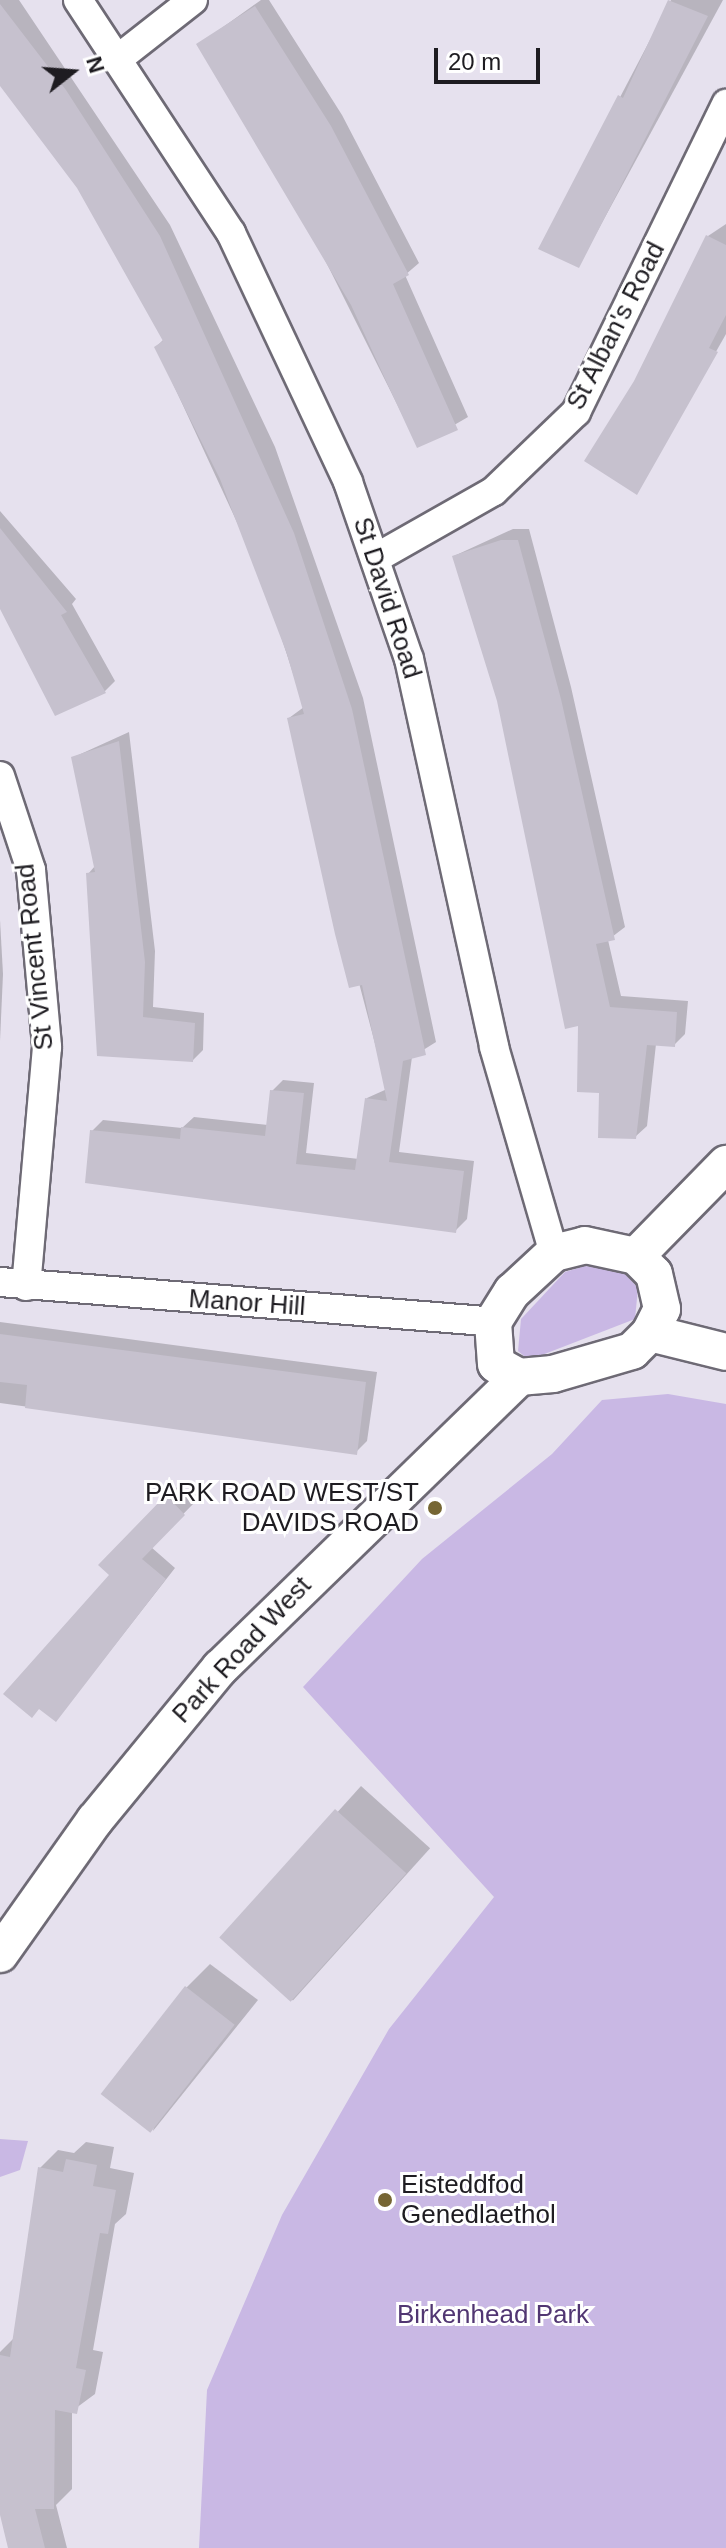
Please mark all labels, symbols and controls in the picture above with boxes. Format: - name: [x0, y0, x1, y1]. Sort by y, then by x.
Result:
- north arrow: [32, 32, 112, 112]
- scale bar: [438, 32, 544, 82]
- text: 20 m: [448, 48, 501, 75]
- text: N: [81, 54, 110, 76]
- street label: St Alban's Road: [560, 236, 672, 416]
- street label: St David Road: [346, 513, 428, 683]
- street label: St Vincent Road: [10, 862, 60, 1052]
- street label: Manor Hill: [188, 1283, 306, 1323]
- place label: PARK ROAD WEST/ST DAVIDS ROAD: [145, 1477, 419, 1538]
- marker: PARK ROAD WEST/ST DAVIDS ROAD: [426, 1499, 444, 1517]
- street label: Park Road West: [166, 1570, 318, 1730]
- place label: Eisteddfod Genedlaethol: [401, 2169, 556, 2230]
- marker: Eisteddfod Genedlaethol: [376, 2191, 394, 2209]
- park label: Birkenhead Park: [397, 2299, 589, 2331]

